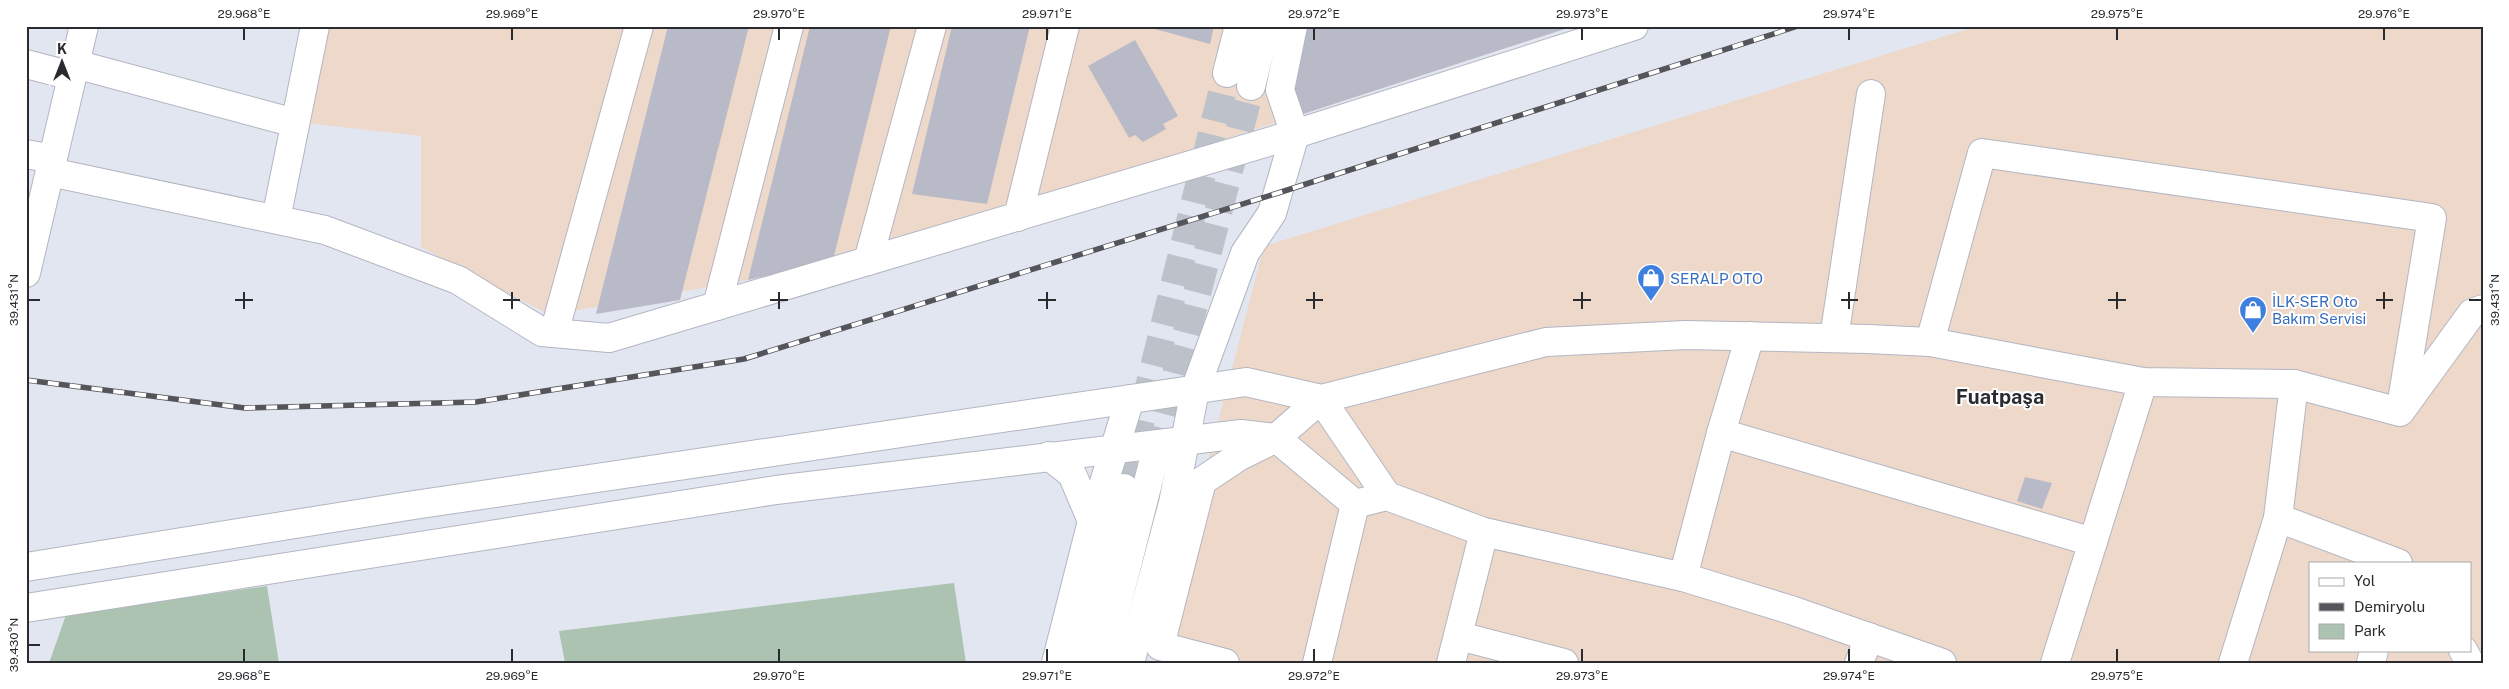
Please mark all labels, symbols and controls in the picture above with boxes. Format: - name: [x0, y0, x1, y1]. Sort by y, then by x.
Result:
- text: 29.968°E: [218, 7, 270, 21]
- text: 29.969°E: [486, 7, 538, 21]
- text: 29.970°E: [753, 7, 805, 21]
- text: 29.971°E: [1022, 7, 1072, 21]
- text: 29.972°E: [1288, 7, 1340, 21]
- text: 29.973°E: [1556, 7, 1608, 21]
- text: 29.974°E: [1823, 7, 1875, 21]
- text: 29.975°E: [2091, 7, 2143, 21]
- text: 29.976°E: [2358, 7, 2410, 21]
- north arrow: [38, 38, 88, 88]
- text: K: [57, 41, 67, 57]
- shop icon: SERALP OTO: [1636, 263, 1666, 302]
- place label: SERALP OTO: [1670, 270, 1763, 287]
- text: 39.431°N: [7, 274, 21, 326]
- text: 39.431°N: [2488, 274, 2502, 326]
- place label: İLK-SER Oto Bakım Servisi: [2272, 292, 2366, 327]
- shop icon: İLK-SER Oto Bakım Servisi: [2238, 295, 2268, 334]
- district label: Fuatpaşa: [1956, 385, 2044, 409]
- legend: [2309, 562, 2472, 652]
- text: Yol: [2354, 572, 2375, 589]
- text: Demiryolu: [2354, 598, 2425, 615]
- text: 39.430°N: [7, 618, 21, 672]
- text: Park: [2354, 622, 2386, 639]
- text: 29.968°E: [218, 669, 270, 683]
- text: 29.969°E: [486, 669, 538, 683]
- text: 29.970°E: [753, 669, 805, 683]
- text: 29.971°E: [1022, 669, 1072, 683]
- text: 29.972°E: [1288, 669, 1340, 683]
- text: 29.973°E: [1556, 669, 1608, 683]
- text: 29.974°E: [1823, 669, 1875, 683]
- text: 29.975°E: [2091, 669, 2143, 683]

